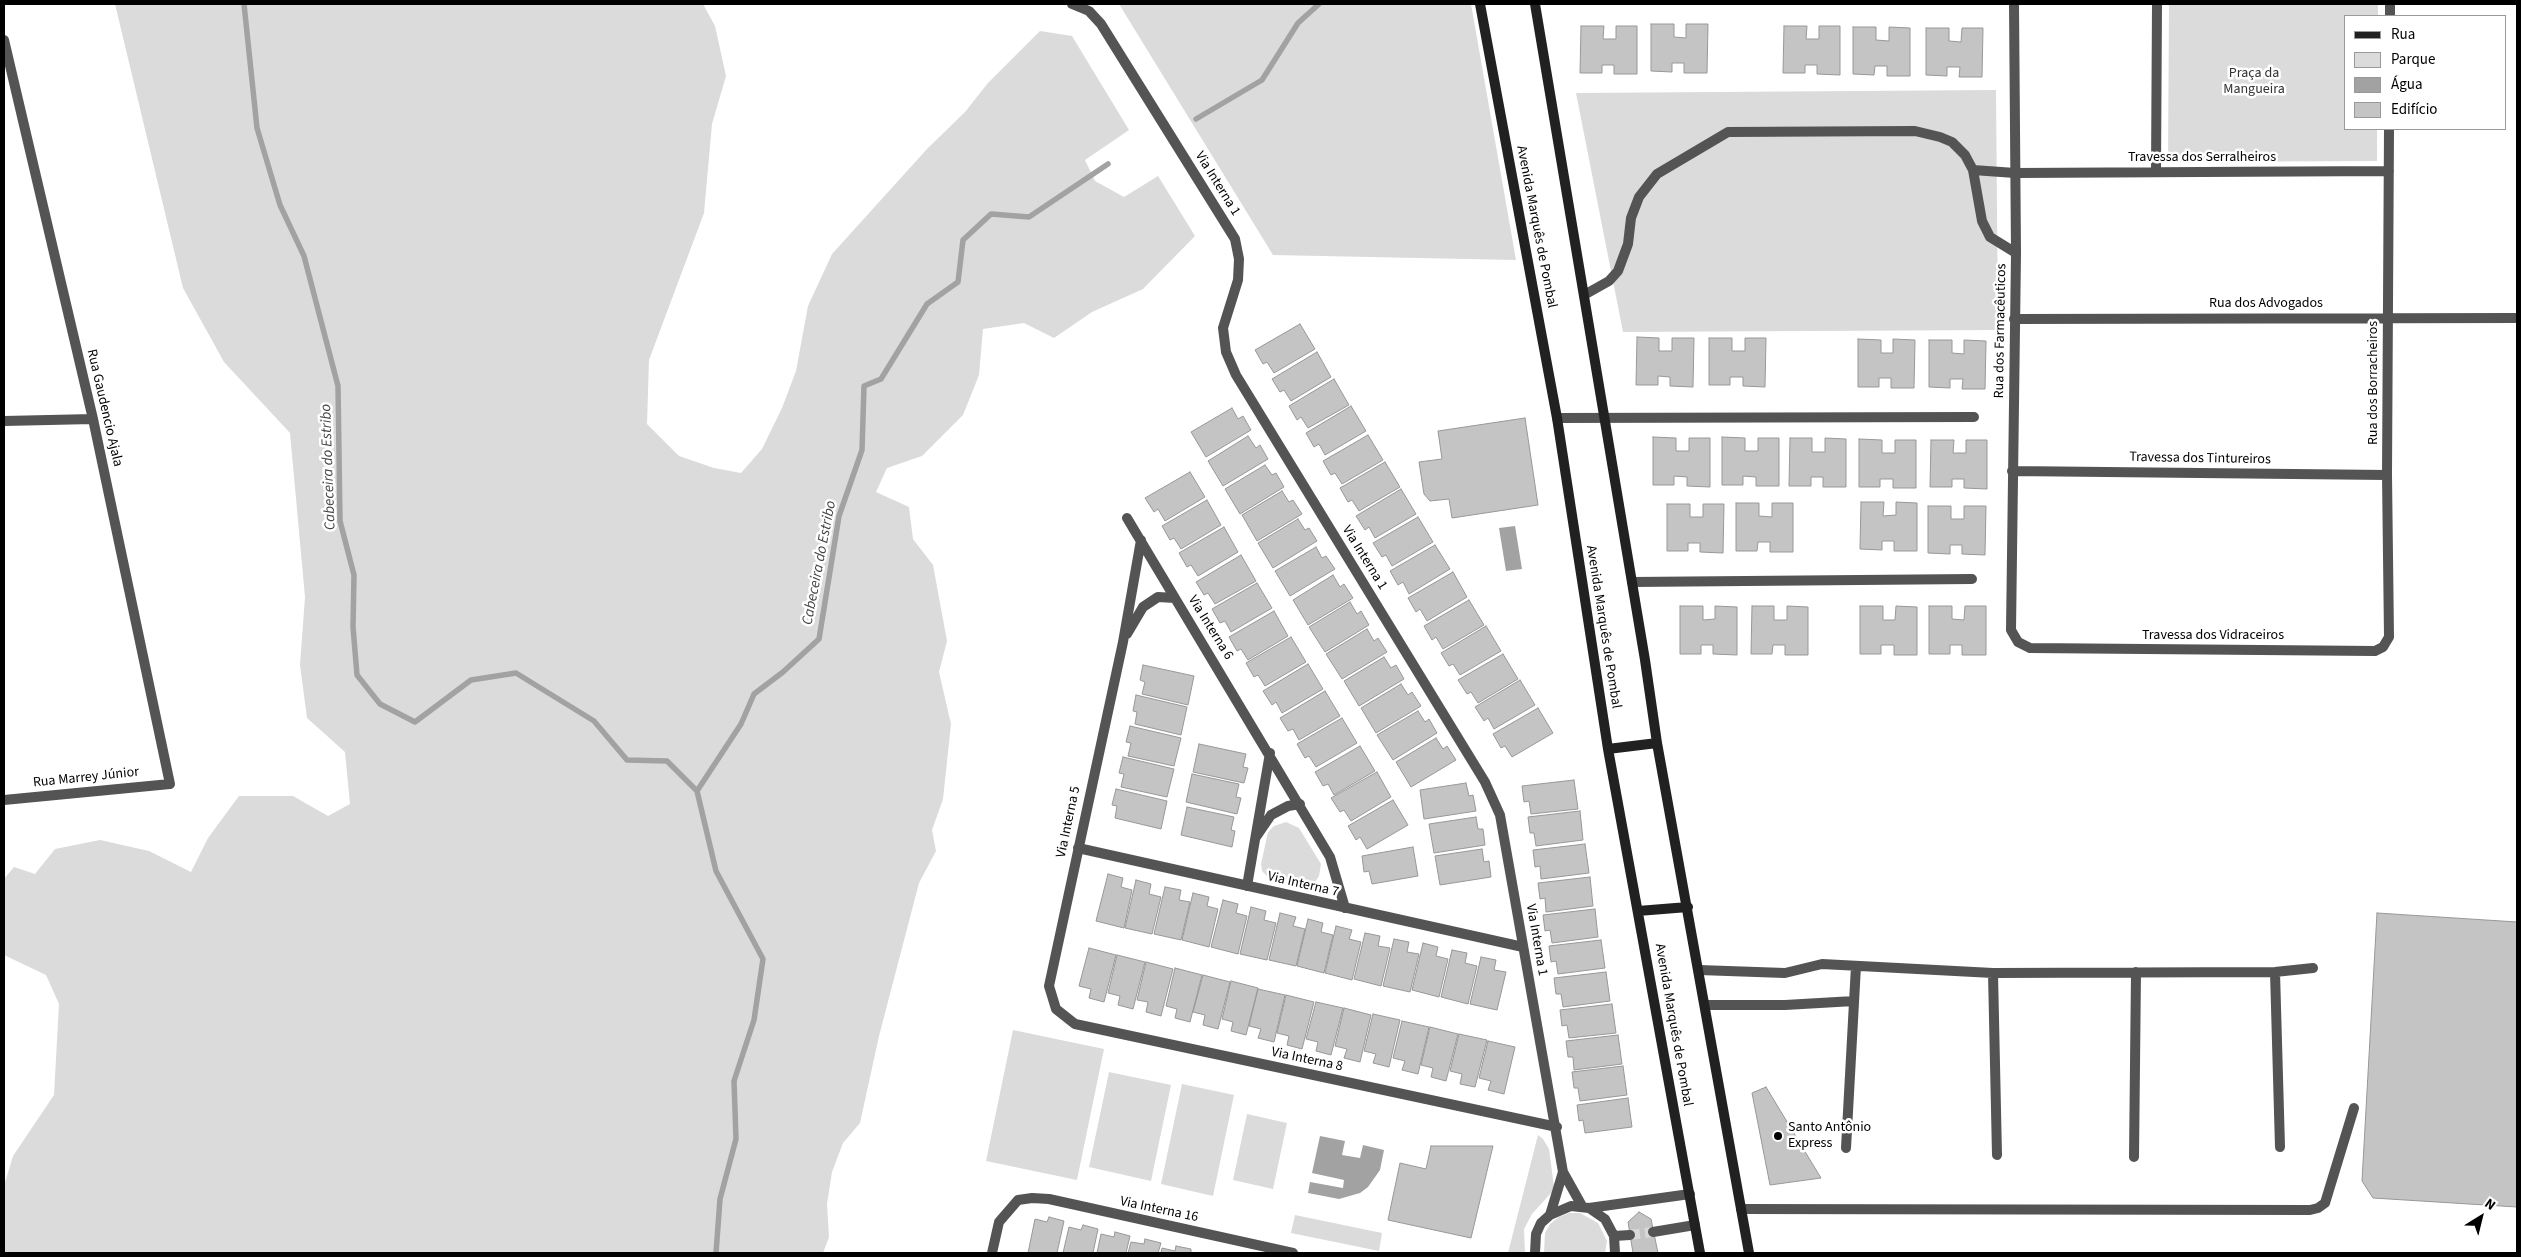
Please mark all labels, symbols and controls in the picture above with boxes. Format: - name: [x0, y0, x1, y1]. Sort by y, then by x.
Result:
- legend: [2344, 15, 2506, 130]
- text: Rua: [2391, 24, 2415, 45]
- text: Parque: [2391, 49, 2435, 70]
- park label: Praça da Mangueira: [2223, 66, 2285, 98]
- text: Água: [2391, 74, 2422, 95]
- text: Edifício: [2391, 99, 2438, 120]
- street label: Avenida Marquês de Pombal: [1512, 144, 1560, 310]
- street label: Via Interna 1: [1191, 149, 1243, 219]
- street label: Travessa dos Serralheiros: [2128, 150, 2276, 166]
- street label: Rua dos Farmacêuticos: [1991, 263, 2011, 399]
- street label: Rua dos Advogados: [2209, 296, 2323, 312]
- street label: Rua dos Borracheiros: [2366, 321, 2382, 445]
- street label: Rua Gaudencio Ajala: [82, 348, 126, 468]
- water label: Cabeceira do Estribo: [318, 404, 340, 530]
- street label: Travessa dos Tintureiros: [2129, 449, 2271, 469]
- water label: Cabeceira do Estribo: [799, 499, 841, 627]
- street label: Via Interna 1: [1338, 523, 1390, 593]
- street label: Avenida Marquês de Pombal: [1582, 544, 1624, 710]
- street label: Via Interna 6: [1184, 593, 1236, 663]
- street label: Travessa dos Vidraceiros: [2142, 628, 2284, 644]
- street label: Rua Marrey Júnior: [32, 764, 140, 792]
- street label: Via Interna 5: [1053, 785, 1085, 859]
- street label: Via Interna 7: [1266, 869, 1340, 901]
- street label: Via Interna 1: [1521, 903, 1551, 977]
- street label: Avenida Marquês de Pombal: [1650, 942, 1696, 1108]
- street label: Via Interna 8: [1270, 1044, 1344, 1076]
- place label: Santo Antônio Express: [1788, 1120, 1871, 1152]
- marker: Santo Antônio Express: [1772, 1130, 1784, 1142]
- north arrow: [2456, 1192, 2506, 1242]
- street label: Via Interna 16: [1118, 1194, 1200, 1226]
- text: N: [2480, 1194, 2499, 1216]

